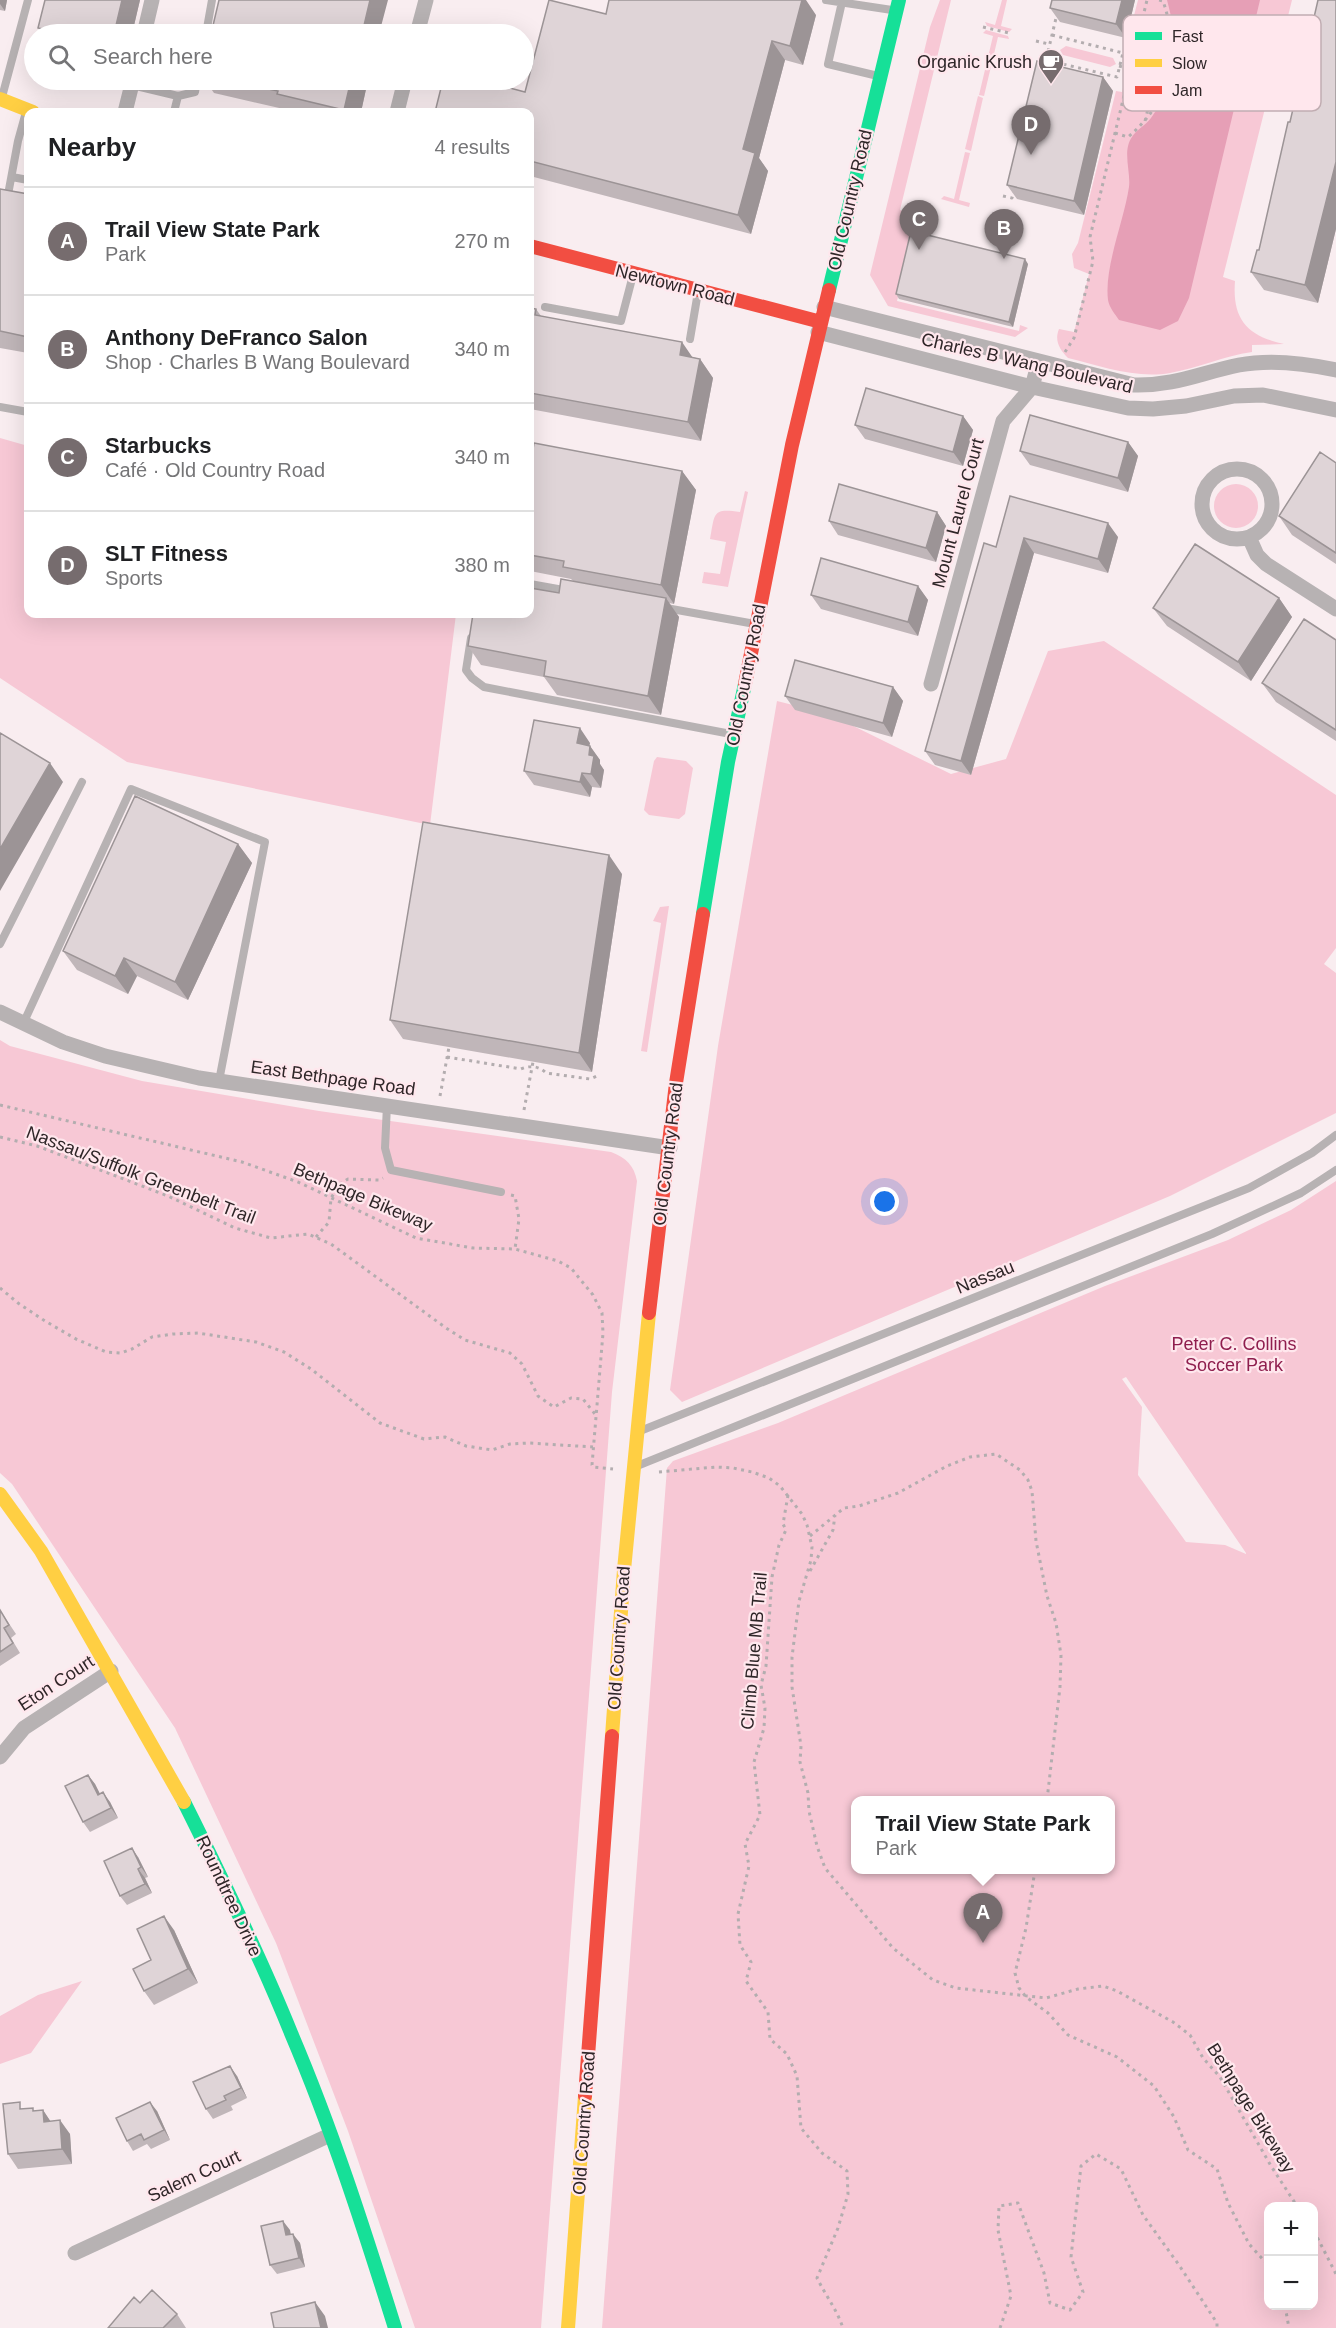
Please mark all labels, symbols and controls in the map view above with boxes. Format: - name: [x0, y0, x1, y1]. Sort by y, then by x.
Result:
- legend: [1123, 15, 1321, 111]
- search box: [24, 24, 534, 90]
- text: Fast: [1172, 28, 1204, 45]
- icon: search: [45, 41, 78, 74]
- text: Search here: [93, 44, 213, 69]
- cafe icon: Organic Krush: [1036, 47, 1066, 85]
- place label: Organic Krush: [917, 52, 1032, 72]
- text: Slow: [1172, 55, 1207, 72]
- text: Jam: [1172, 82, 1202, 99]
- pin: D: [1012, 106, 1050, 155]
- street label: Old Country Road: [824, 128, 876, 272]
- text: Nearby: [48, 132, 136, 162]
- text: 4 results: [434, 136, 510, 158]
- pin: C: [900, 200, 938, 250]
- pin: B: [984, 210, 1024, 259]
- text: Trail View State Park: [105, 217, 320, 242]
- text: A: [60, 230, 75, 252]
- text: 270 m: [454, 230, 510, 252]
- text: Park: [105, 243, 146, 265]
- street label: Newtown Road: [613, 261, 737, 309]
- text: Anthony DeFranco Salon: [105, 325, 368, 350]
- street label: Charles B Wang Boulevard: [919, 329, 1135, 397]
- text: B: [60, 338, 75, 360]
- text: 340 m: [454, 338, 510, 360]
- text: Shop · Charles B Wang Boulevard: [105, 351, 410, 373]
- text: Starbucks: [105, 433, 211, 458]
- street label: Mount Laurel Court: [928, 436, 988, 590]
- text: C: [60, 446, 75, 468]
- text: 340 m: [454, 446, 510, 468]
- text: Café · Old Country Road: [105, 459, 325, 481]
- text: SLT Fitness: [105, 541, 228, 566]
- text: D: [60, 554, 75, 576]
- text: 380 m: [454, 554, 510, 576]
- text: Sports: [105, 567, 163, 589]
- street label: Old Country Road: [722, 602, 770, 748]
- street label: East Bethpage Road: [249, 1057, 417, 1099]
- street label: Old Country Road: [649, 1081, 687, 1227]
- street label: Nassau/Suffolk Greenbelt Trail: [24, 1122, 258, 1228]
- street label: Bethpage Bikeway: [290, 1159, 436, 1235]
- your location: [870, 1187, 899, 1216]
- street label: Nassau: [953, 1256, 1017, 1298]
- park label: Peter C. Collins Soccer Park: [1171, 1334, 1297, 1375]
- street label: Old Country Road: [604, 1565, 634, 1711]
- street label: Climb Blue MB Trail: [737, 1571, 771, 1731]
- street label: Eton Court: [14, 1651, 98, 1715]
- popup: [851, 1796, 1115, 1874]
- text: Trail View State Park: [876, 1811, 1090, 1836]
- street label: Roundtree Drive: [192, 1832, 266, 1960]
- text: Park: [876, 1837, 917, 1859]
- pin: A: [964, 1894, 1002, 1943]
- street label: Bethpage Bikeway: [1203, 2039, 1299, 2177]
- street label: Old Country Road: [569, 2050, 599, 2196]
- street label: Salem Court: [144, 2146, 244, 2206]
- map controls: [1264, 2202, 1318, 2310]
- button: +: [1264, 2202, 1318, 2256]
- button: −: [1264, 2256, 1318, 2310]

